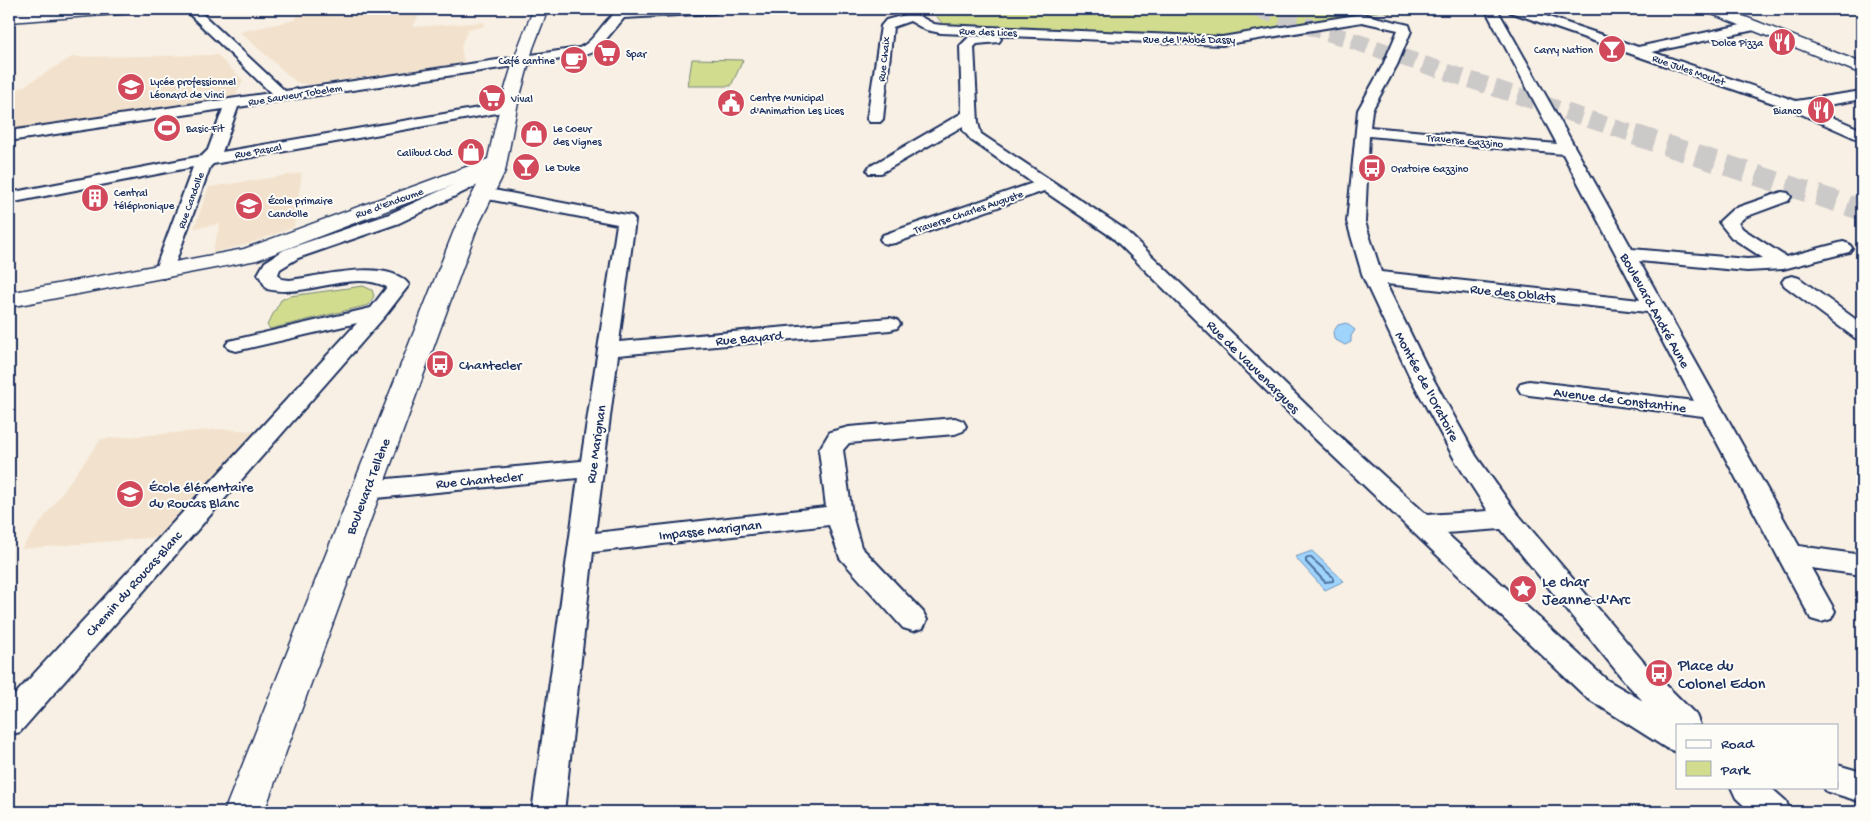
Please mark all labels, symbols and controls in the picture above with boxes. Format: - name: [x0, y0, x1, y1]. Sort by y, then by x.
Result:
- street label: Rue des Lices: [959, 26, 1018, 40]
- restaurant icon: Dolce Pizza: [1767, 27, 1797, 57]
- bar icon: Carry Nation: [1597, 34, 1627, 64]
- street label: Rue de l'Abbé Dassy: [1143, 35, 1236, 47]
- street label: Rue Chaix: [876, 36, 894, 82]
- supermarket icon: Spar: [592, 38, 622, 68]
- place label: Dolce Pizza: [1710, 38, 1764, 50]
- cafe icon: Café cantine: [559, 45, 589, 75]
- place label: Carry Nation: [1534, 45, 1594, 57]
- place label: Spar: [626, 49, 648, 61]
- street label: Rue Jules Moulet: [1650, 53, 1728, 89]
- place label: Café cantine: [498, 55, 555, 68]
- school or university icon: Lycée professionnel Léonard de Vinci: [116, 72, 146, 102]
- place label: Lycée professionnel Léonard de Vinci: [150, 76, 237, 102]
- street label: Rue Sauveur Tobelem: [247, 83, 343, 109]
- supermarket icon: Vival: [477, 83, 507, 113]
- public building icon: Centre Municipal d'Animation Les Lices: [716, 88, 746, 118]
- place label: Centre Municipal d'Animation Les Lices: [750, 93, 845, 118]
- place label: Vival: [510, 94, 533, 106]
- restaurant icon: Bianco: [1806, 95, 1836, 125]
- place label: Bianco: [1772, 106, 1802, 118]
- sports icon: Basic-Fit: [152, 113, 182, 143]
- shop icon: Le Coeur des Vignes: [519, 119, 549, 149]
- place label: Basic-Fit: [185, 124, 225, 136]
- place label: Le Coeur des Vignes: [553, 124, 602, 149]
- street label: Traverse Gazzino: [1425, 133, 1504, 151]
- shop icon: Calibud Cbd: [456, 137, 486, 167]
- street label: Rue Pascal: [234, 142, 283, 162]
- place label: Calibud Cbd: [397, 148, 454, 160]
- bar icon: Le Duke: [511, 152, 541, 182]
- bus stop icon: Oratoire Gazzino: [1357, 153, 1387, 183]
- place label: Le Duke: [545, 163, 581, 175]
- place label: Oratoire Gazzino: [1391, 164, 1469, 176]
- street label: Rue Candolle: [176, 171, 208, 231]
- building icon: Central téléphonique: [80, 183, 110, 213]
- street label: Rue d'Endoume: [354, 186, 426, 222]
- place label: Central téléphonique: [113, 188, 175, 213]
- street label: Traverse Charles Auguste: [911, 188, 1025, 238]
- school or university icon: École primaire Candolle: [234, 191, 264, 221]
- place label: École primaire Candolle: [268, 195, 333, 221]
- street label: Boulevard André Aune: [1615, 250, 1693, 372]
- street label: Rue des Oblats: [1469, 282, 1557, 308]
- street label: Rue de Vauvenargues: [1202, 318, 1303, 419]
- street label: Rue Bayard: [715, 328, 785, 351]
- street label: Montée de l'Oratoire: [1390, 329, 1462, 446]
- bus stop icon: Chantecler: [425, 349, 455, 379]
- place label: Chantecler: [459, 358, 523, 375]
- street label: Avenue de Constantine: [1552, 385, 1688, 418]
- street label: Rue Marignan: [584, 404, 611, 485]
- street label: Boulevard Tellène: [343, 436, 396, 538]
- street label: Rue Chantecler: [435, 469, 524, 494]
- school or university icon: École élémentaire du Roucas Blanc: [115, 479, 145, 509]
- place label: École élémentaire du Roucas Blanc: [149, 480, 254, 513]
- street label: Impasse Marignan: [658, 518, 763, 545]
- street label: Chemin du Roucas-Blanc: [83, 528, 188, 641]
- place icon: Le char Jeanne-d'Arc: [1508, 574, 1538, 604]
- place label: Le char Jeanne-d'Arc: [1542, 574, 1631, 611]
- bus stop icon: Place du Colonel Edon: [1644, 658, 1674, 688]
- place label: Place du Colonel Edon: [1677, 658, 1766, 695]
- legend: [1676, 724, 1838, 788]
- text: Road: [1721, 736, 1755, 754]
- text: Park: [1720, 762, 1751, 780]

